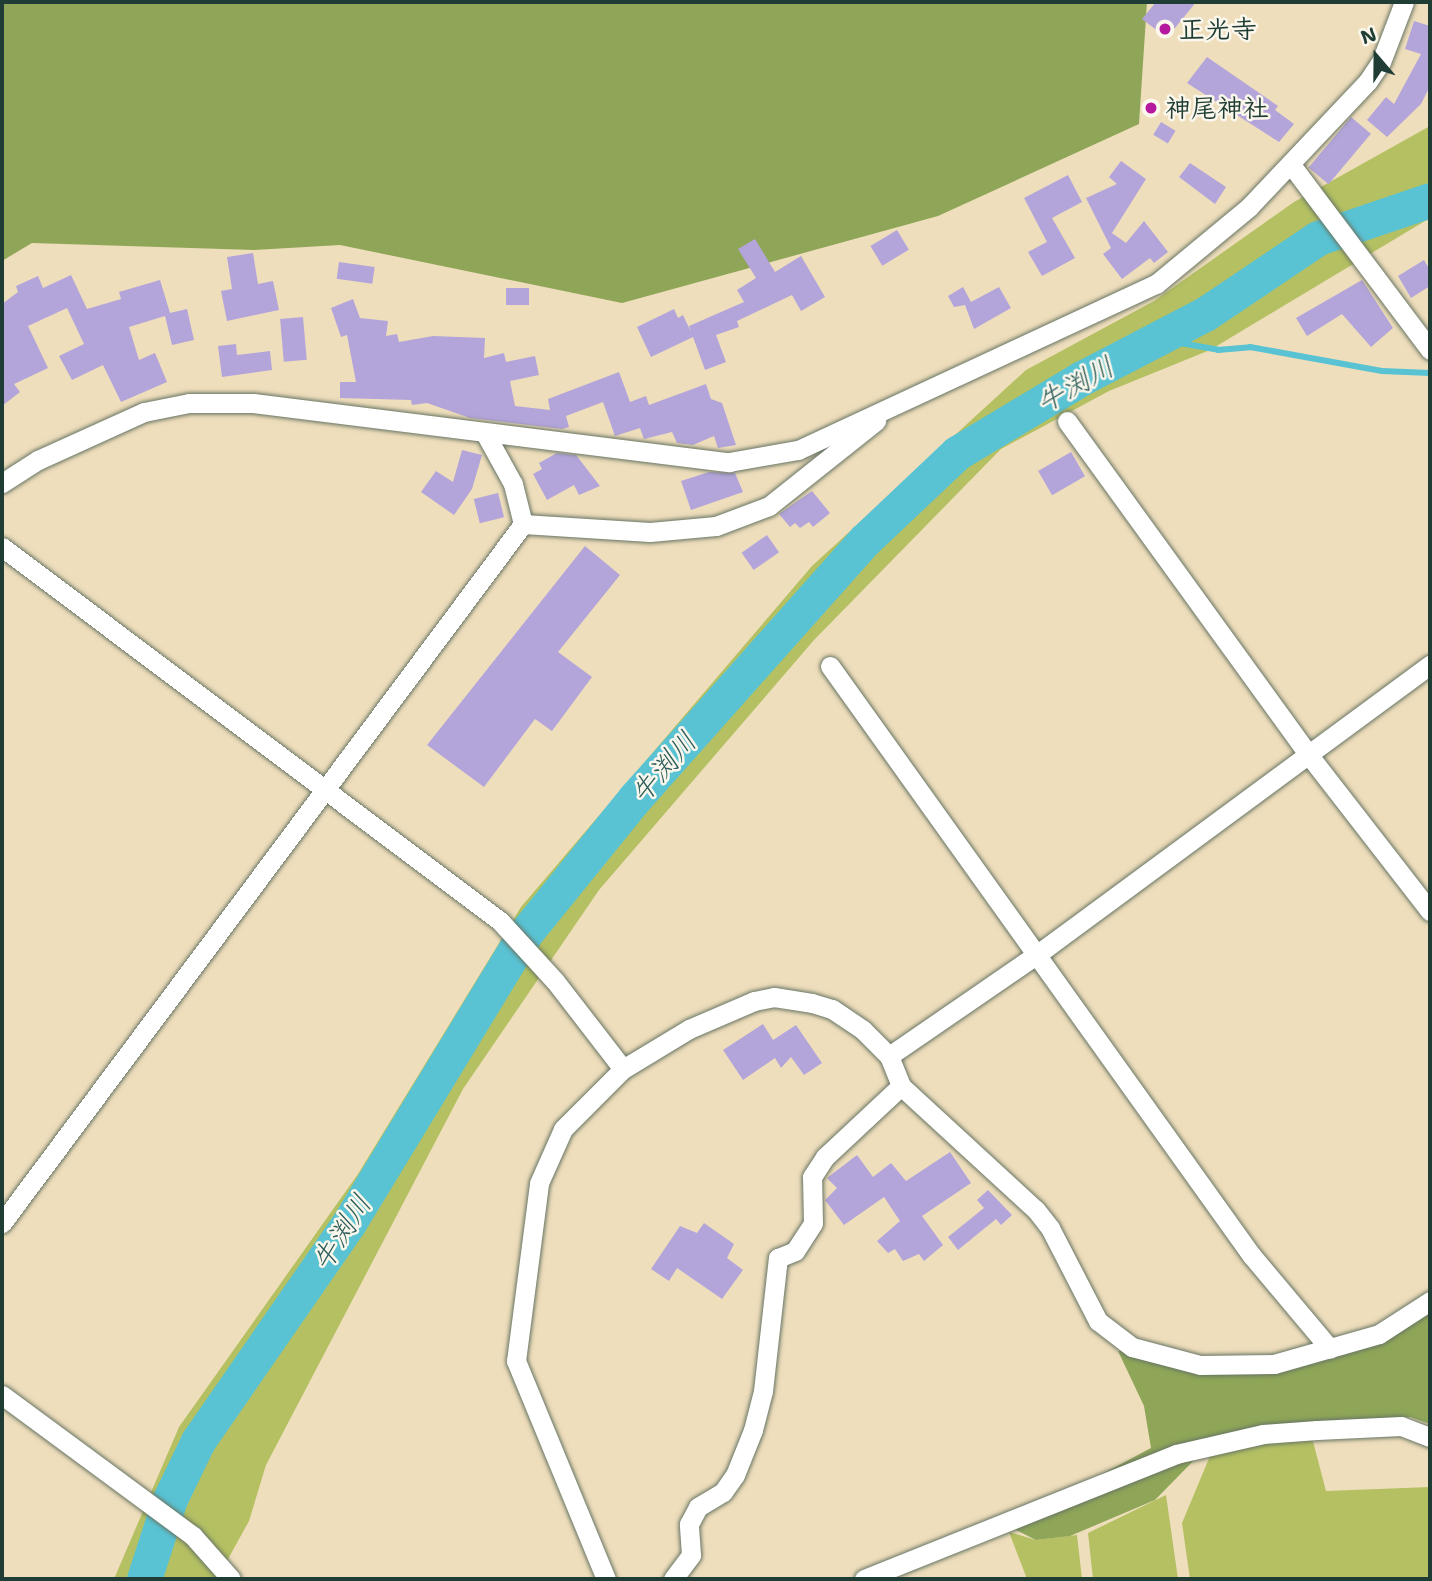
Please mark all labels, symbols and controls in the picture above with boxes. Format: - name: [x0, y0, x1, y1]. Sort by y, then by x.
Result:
- place label: 正光寺: [1179, 13, 1257, 45]
- marker: 正光寺: [1157, 21, 1173, 37]
- north arrow: [1341, 21, 1411, 91]
- text: N: [1357, 21, 1380, 50]
- place label: 神尾神社: [1165, 92, 1269, 124]
- marker: 神尾神社: [1143, 100, 1159, 116]
- water label: 牛渕川: [1030, 349, 1120, 419]
- water label: 牛渕川: [623, 724, 703, 810]
- water label: 牛渕川: [304, 1188, 378, 1276]

